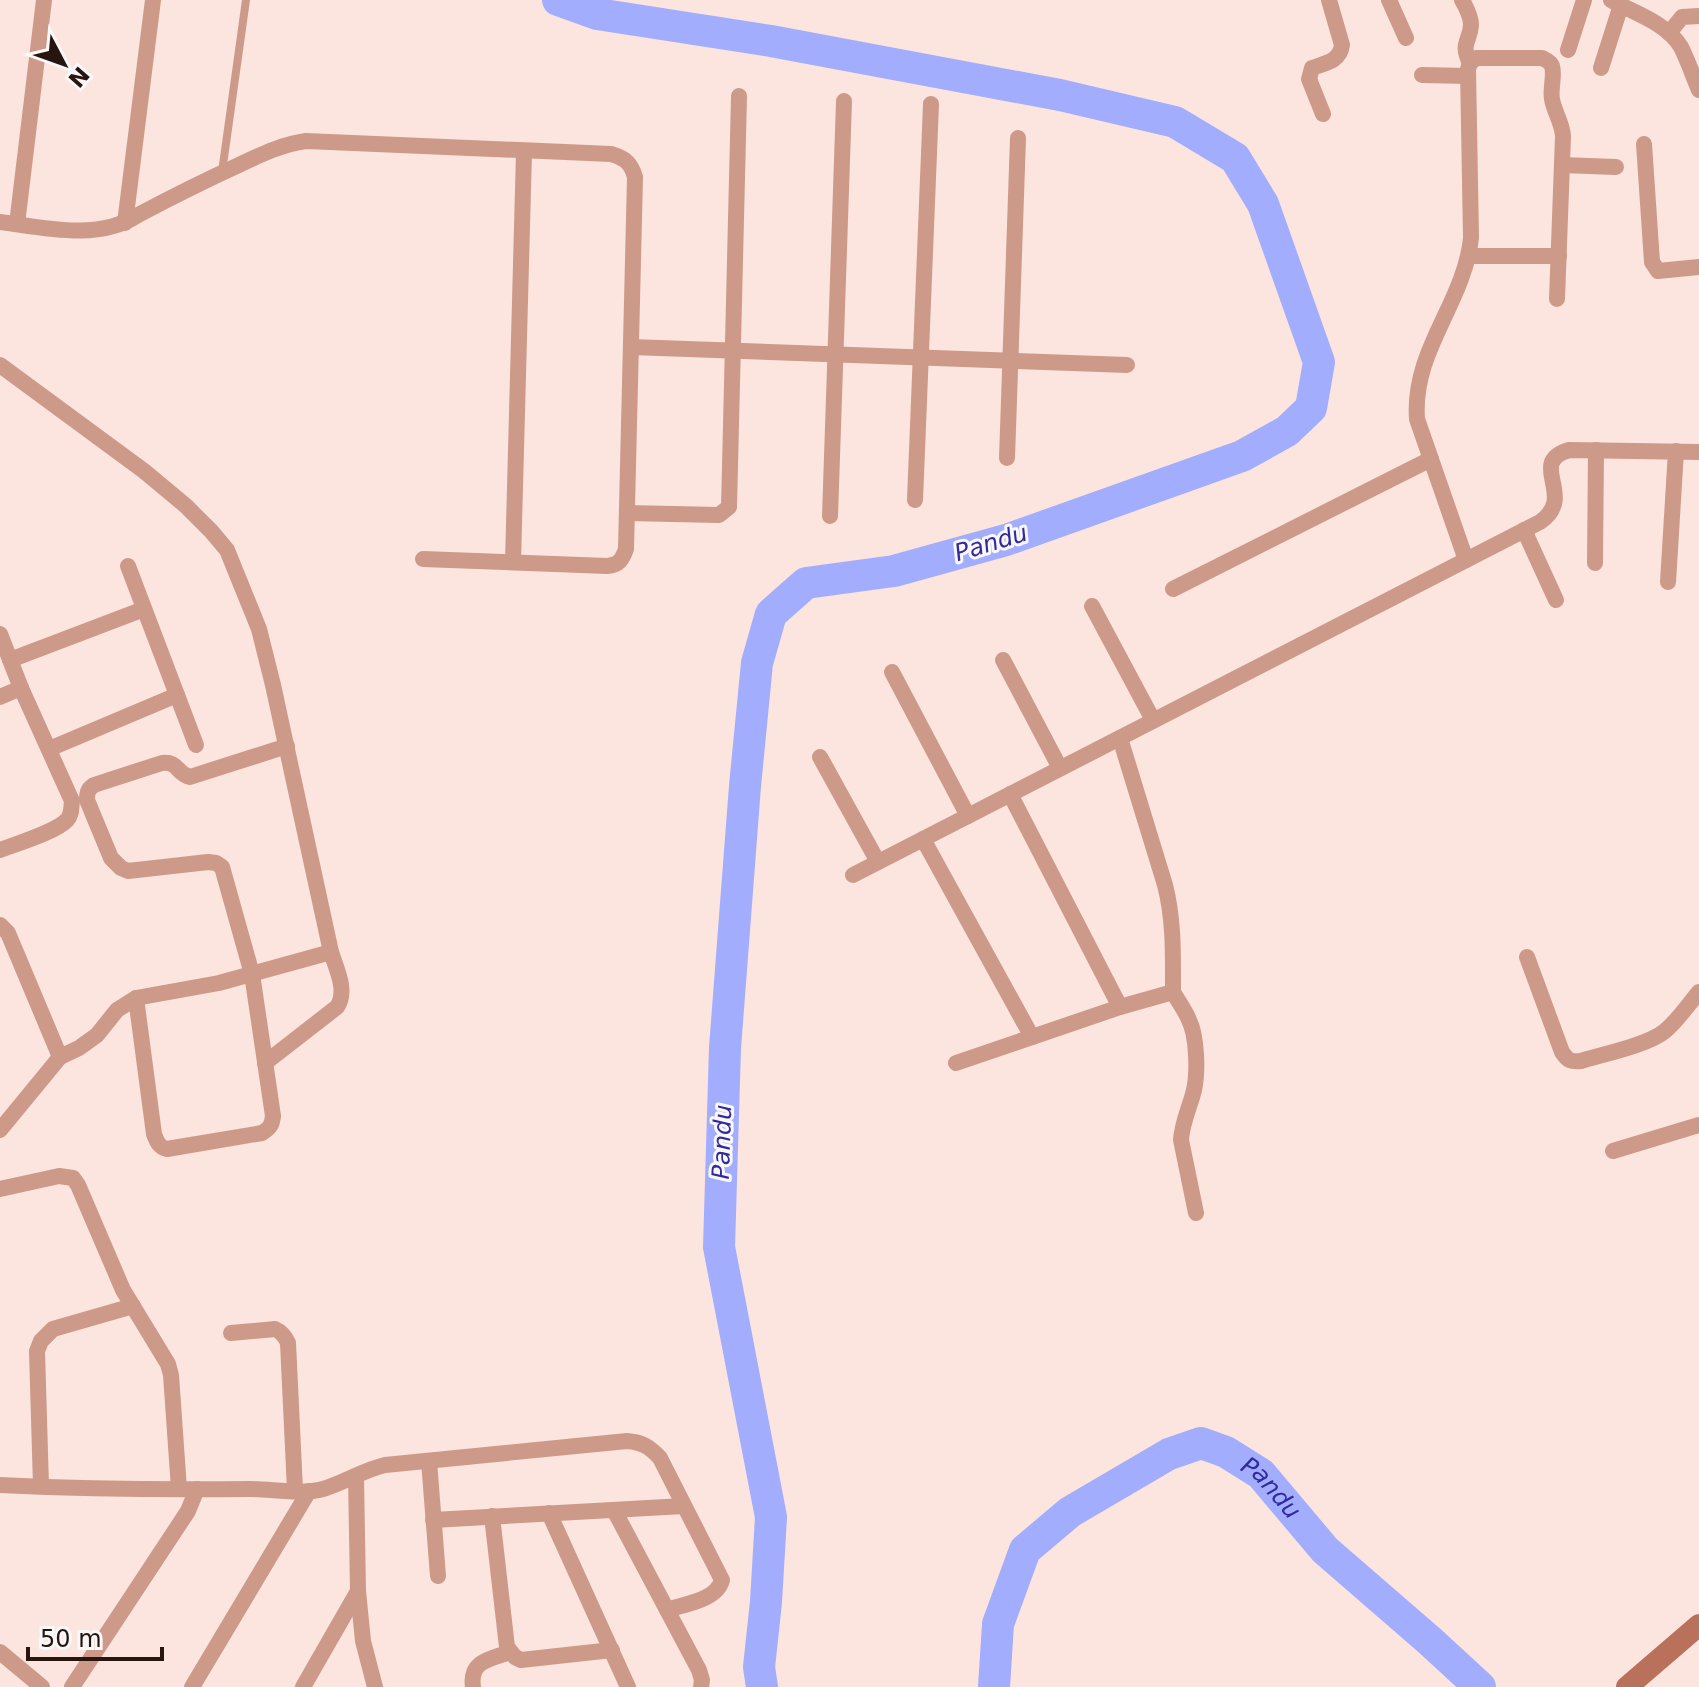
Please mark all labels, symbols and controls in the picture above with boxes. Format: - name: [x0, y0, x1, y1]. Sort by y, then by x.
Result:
- north arrow: [24, 24, 104, 104]
- text: N: [63, 62, 94, 92]
- water label: Pandu: [951, 519, 1031, 567]
- water label: Pandu: [707, 1104, 737, 1180]
- water label: Pandu: [1236, 1451, 1307, 1524]
- scale bar: [28, 1611, 162, 1661]
- text: 50 m: [40, 1625, 102, 1653]

